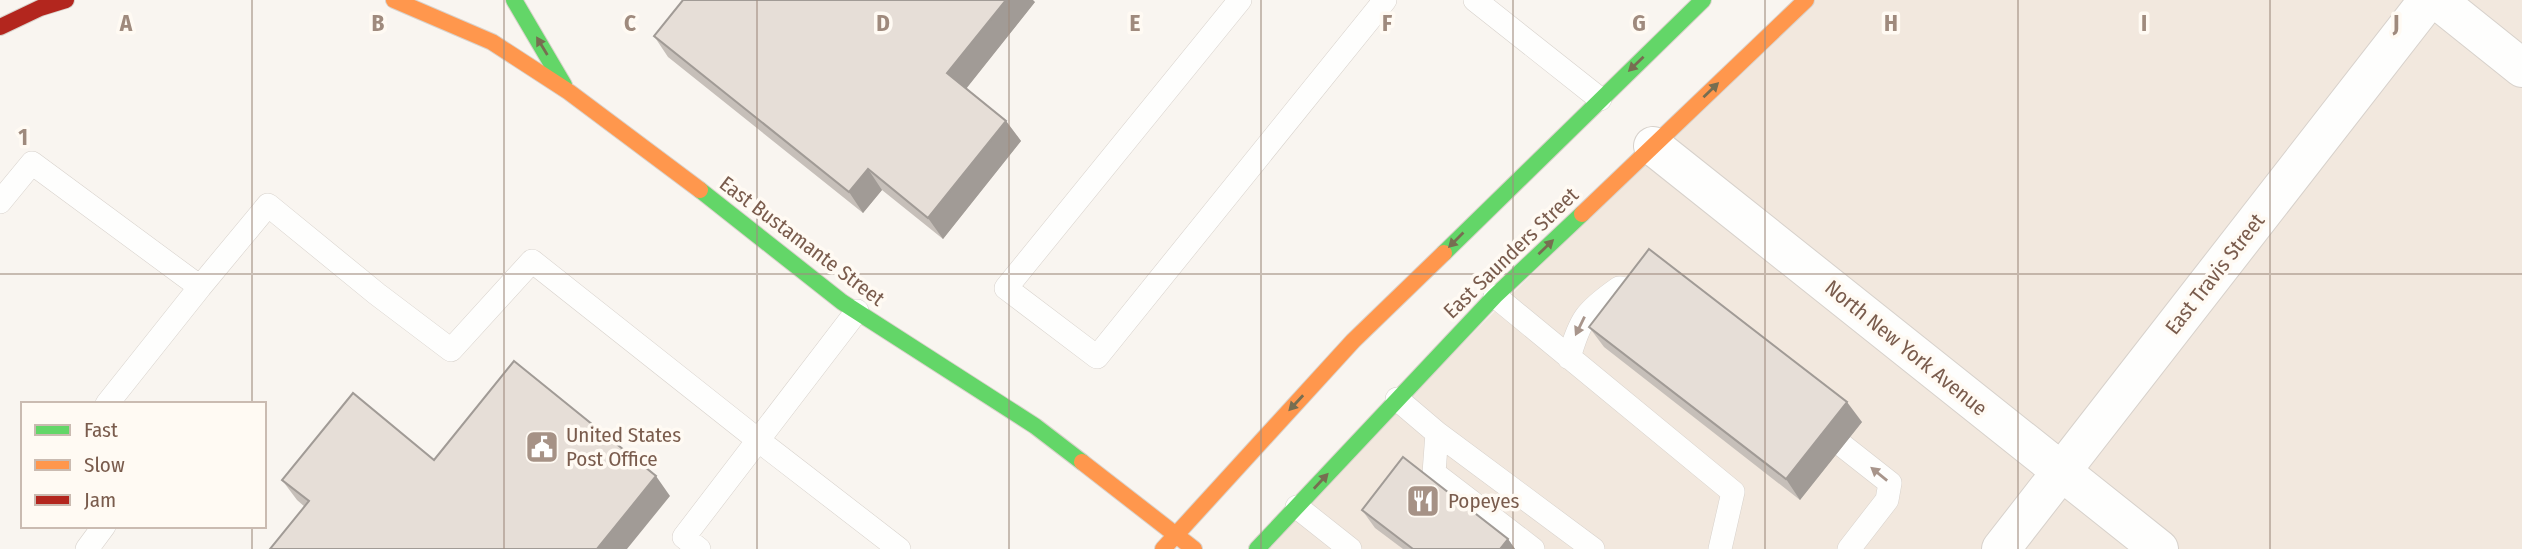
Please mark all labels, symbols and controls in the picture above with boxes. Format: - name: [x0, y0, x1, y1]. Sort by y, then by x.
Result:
- text: A: [119, 9, 133, 37]
- text: B: [372, 9, 385, 37]
- text: C: [624, 9, 636, 37]
- text: D: [876, 9, 890, 37]
- text: E: [1130, 9, 1141, 37]
- text: F: [1382, 9, 1392, 37]
- text: G: [1632, 9, 1646, 37]
- text: H: [1884, 9, 1898, 37]
- text: I: [2141, 9, 2147, 37]
- text: J: [2392, 9, 2399, 37]
- one-way arrow: [535, 37, 548, 56]
- one-way arrow: [1628, 56, 1645, 73]
- one-way arrow: [1702, 83, 1719, 99]
- text: 1: [18, 123, 28, 151]
- street label: East Bustamante Street: [714, 170, 890, 312]
- street label: East Saunders Street: [1438, 182, 1584, 324]
- street label: East Travis Street: [2160, 208, 2270, 340]
- one-way arrow: [1448, 231, 1464, 248]
- one-way arrow: [1537, 239, 1554, 255]
- street label: North New York Avenue: [1820, 275, 1992, 421]
- one-way arrow: [1575, 316, 1586, 336]
- one-way arrow: [1288, 394, 1305, 411]
- legend: [21, 402, 266, 528]
- text: Fast: [84, 417, 118, 443]
- place label: United States Post Office: [566, 422, 681, 472]
- public building icon: United States Post Office: [523, 428, 561, 466]
- text: Slow: [84, 452, 125, 478]
- one-way arrow: [1871, 467, 1889, 482]
- one-way arrow: [1312, 473, 1328, 490]
- restaurant icon: Popeyes: [1404, 482, 1442, 520]
- text: Jam: [84, 487, 116, 513]
- place label: Popeyes: [1448, 488, 1520, 514]

